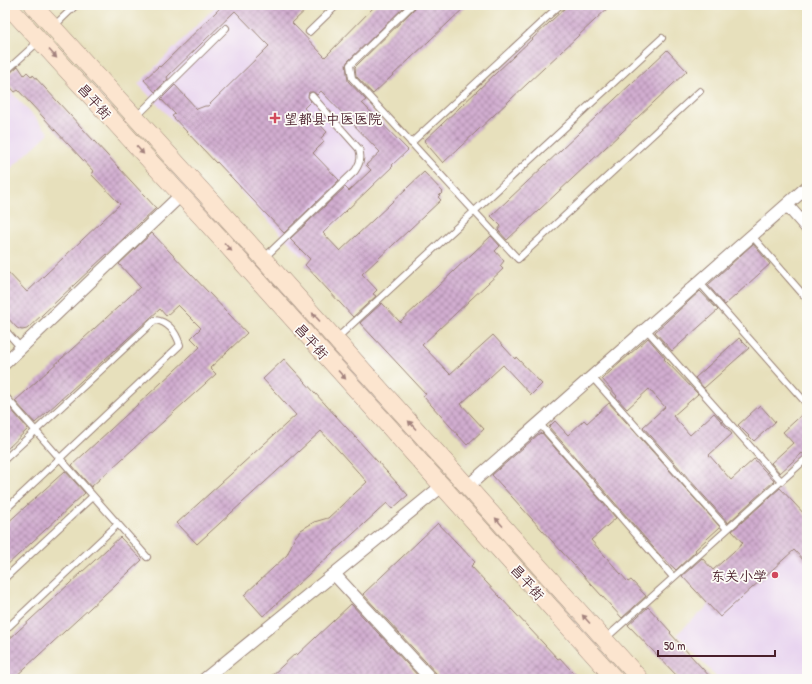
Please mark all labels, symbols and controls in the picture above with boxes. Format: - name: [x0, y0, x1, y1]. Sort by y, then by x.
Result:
- one-way arrow: [48, 49, 57, 60]
- street label: 昌平街: [74, 79, 116, 123]
- place label: 望都县中医医院: [284, 109, 382, 128]
- marker: 望都县中医医院: [269, 112, 281, 124]
- one-way arrow: [136, 145, 145, 156]
- one-way arrow: [223, 241, 232, 252]
- one-way arrow: [312, 312, 321, 323]
- street label: 昌平街: [291, 319, 333, 363]
- one-way arrow: [338, 370, 347, 380]
- one-way arrow: [408, 420, 417, 430]
- one-way arrow: [494, 517, 504, 527]
- street label: 昌平街: [507, 560, 549, 604]
- place label: 东关小学: [711, 566, 767, 585]
- marker: 东关小学: [770, 570, 780, 580]
- one-way arrow: [581, 613, 590, 624]
- scale bar: [658, 632, 775, 658]
- text: 50 m: [664, 637, 685, 654]

